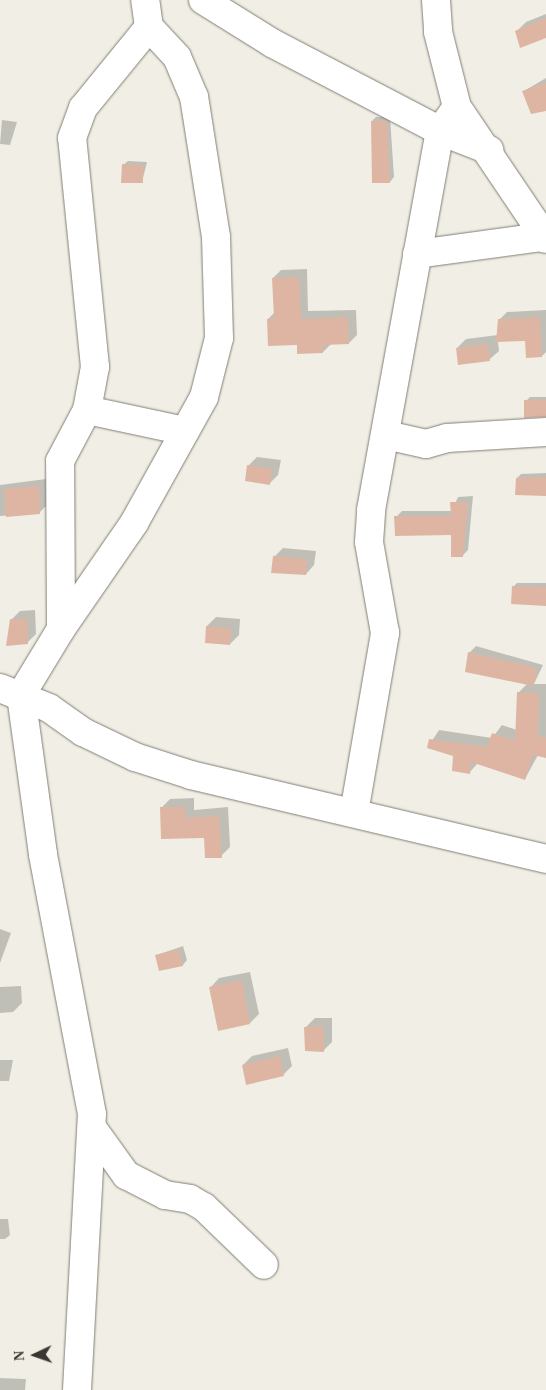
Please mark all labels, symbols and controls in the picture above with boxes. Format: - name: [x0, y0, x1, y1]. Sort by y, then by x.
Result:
- north arrow: [10, 1330, 60, 1380]
- text: N: [12, 1350, 27, 1361]

